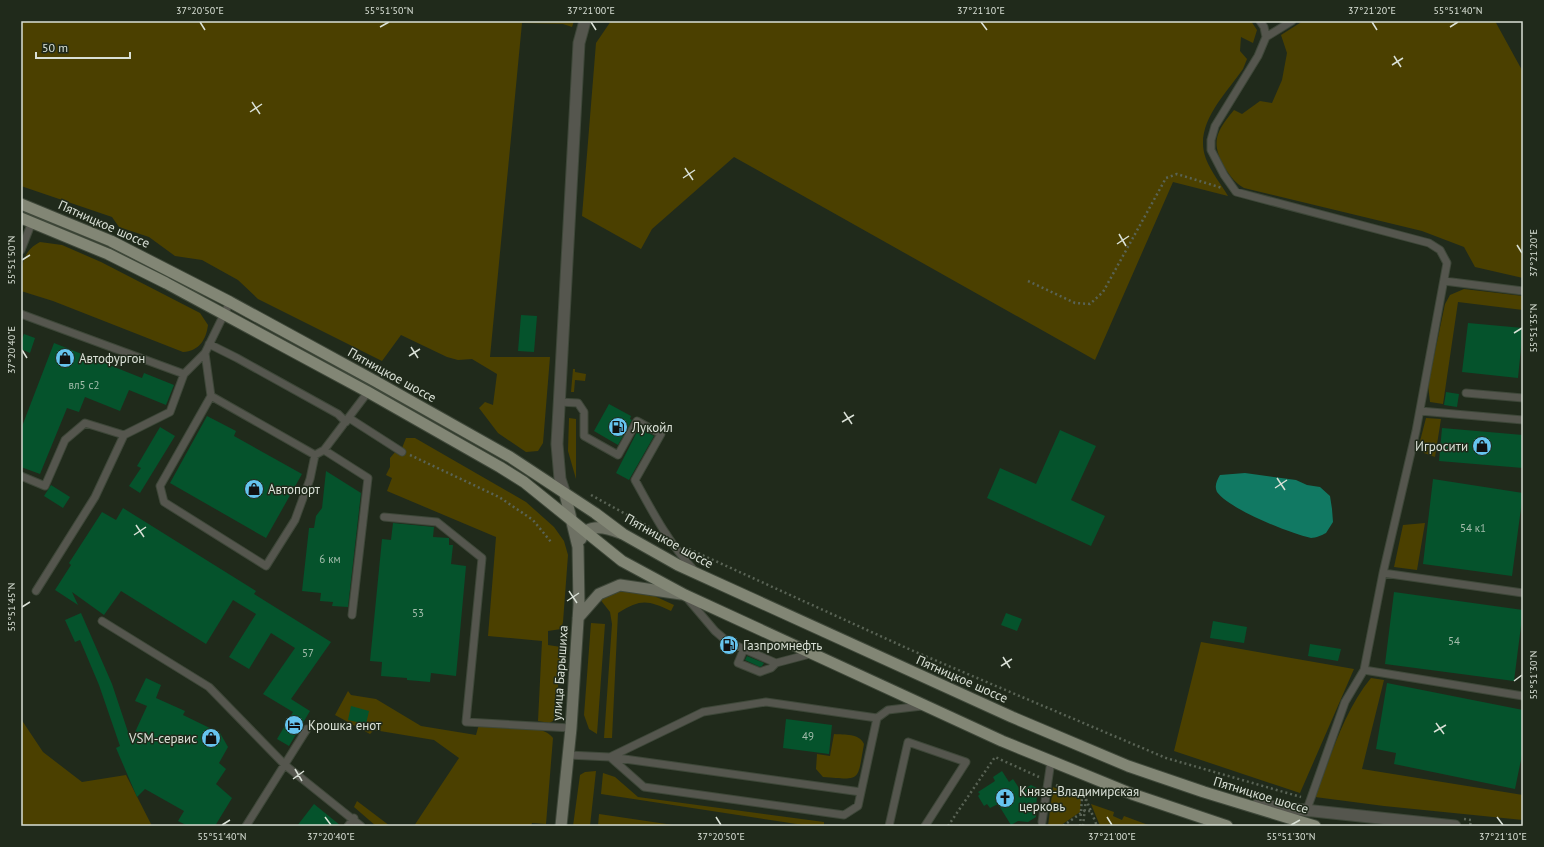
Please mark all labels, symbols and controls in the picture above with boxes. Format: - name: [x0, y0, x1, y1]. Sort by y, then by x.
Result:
- text: 37°20'50"E: [176, 4, 224, 17]
- text: 55°51'50"N: [364, 4, 414, 17]
- text: 37°21'00"E: [567, 4, 615, 17]
- text: 37°21'10"E: [957, 4, 1005, 17]
- text: 37°21'20"E: [1348, 4, 1396, 17]
- text: 55°51'40"N: [1433, 4, 1483, 17]
- scale bar: [36, 34, 130, 60]
- text: 50 m: [42, 40, 68, 55]
- street label: Пятницкое шоссе: [56, 196, 152, 252]
- text: 37°21'20"E: [1527, 229, 1540, 277]
- text: 55°51'50"N: [5, 235, 18, 285]
- text: 55°51'35"N: [1527, 303, 1540, 353]
- text: 37°20'40"E: [5, 326, 18, 374]
- street label: Пятницкое шоссе: [345, 344, 439, 406]
- shop icon: Автофургон: [54, 347, 76, 369]
- place label: Автофургон: [79, 350, 145, 367]
- house number: вл5 с2: [69, 378, 99, 392]
- fuel station icon: Лукойл: [607, 416, 629, 438]
- place label: Лукойл: [631, 419, 673, 436]
- shop icon: Игросити: [1471, 435, 1493, 457]
- place label: Игросити: [1415, 438, 1468, 455]
- shop icon: Автопорт: [243, 478, 265, 500]
- place label: Автопорт: [268, 481, 321, 498]
- street label: Пятницкое шоссе: [622, 510, 716, 572]
- house number: 54 к1: [1460, 521, 1486, 535]
- house number: 6 км: [319, 552, 341, 566]
- text: 55°51'45"N: [5, 582, 18, 632]
- house number: 53: [412, 606, 424, 620]
- street label: улица Барышиха: [548, 625, 572, 721]
- fuel station icon: Газпромнефть: [718, 634, 740, 656]
- house number: 54: [1448, 634, 1460, 648]
- place label: Газпромнефть: [743, 637, 822, 654]
- house number: 57: [302, 646, 314, 660]
- text: 55°51'30"N: [1527, 650, 1540, 700]
- street label: Пятницкое шоссе: [914, 651, 1010, 707]
- hotel icon: Крошка енот: [283, 714, 305, 736]
- place label: Крошка енот: [308, 717, 382, 734]
- shop icon: VSM-сервис: [200, 727, 222, 749]
- house number: 49: [802, 729, 814, 743]
- place label: VSM-сервис: [128, 730, 197, 747]
- street label: Пятницкое шоссе: [1211, 772, 1311, 818]
- place label: Князе-Владимирская церковь: [1019, 783, 1139, 815]
- church icon: Князе-Владимирская церковь: [994, 787, 1016, 809]
- text: 55°51'40"N: [197, 830, 247, 843]
- text: 37°20'40"E: [307, 830, 355, 843]
- text: 37°20'50"E: [697, 830, 745, 843]
- text: 37°21'00"E: [1088, 830, 1136, 843]
- text: 55°51'30"N: [1266, 830, 1316, 843]
- text: 37°21'10"E: [1479, 830, 1527, 843]

